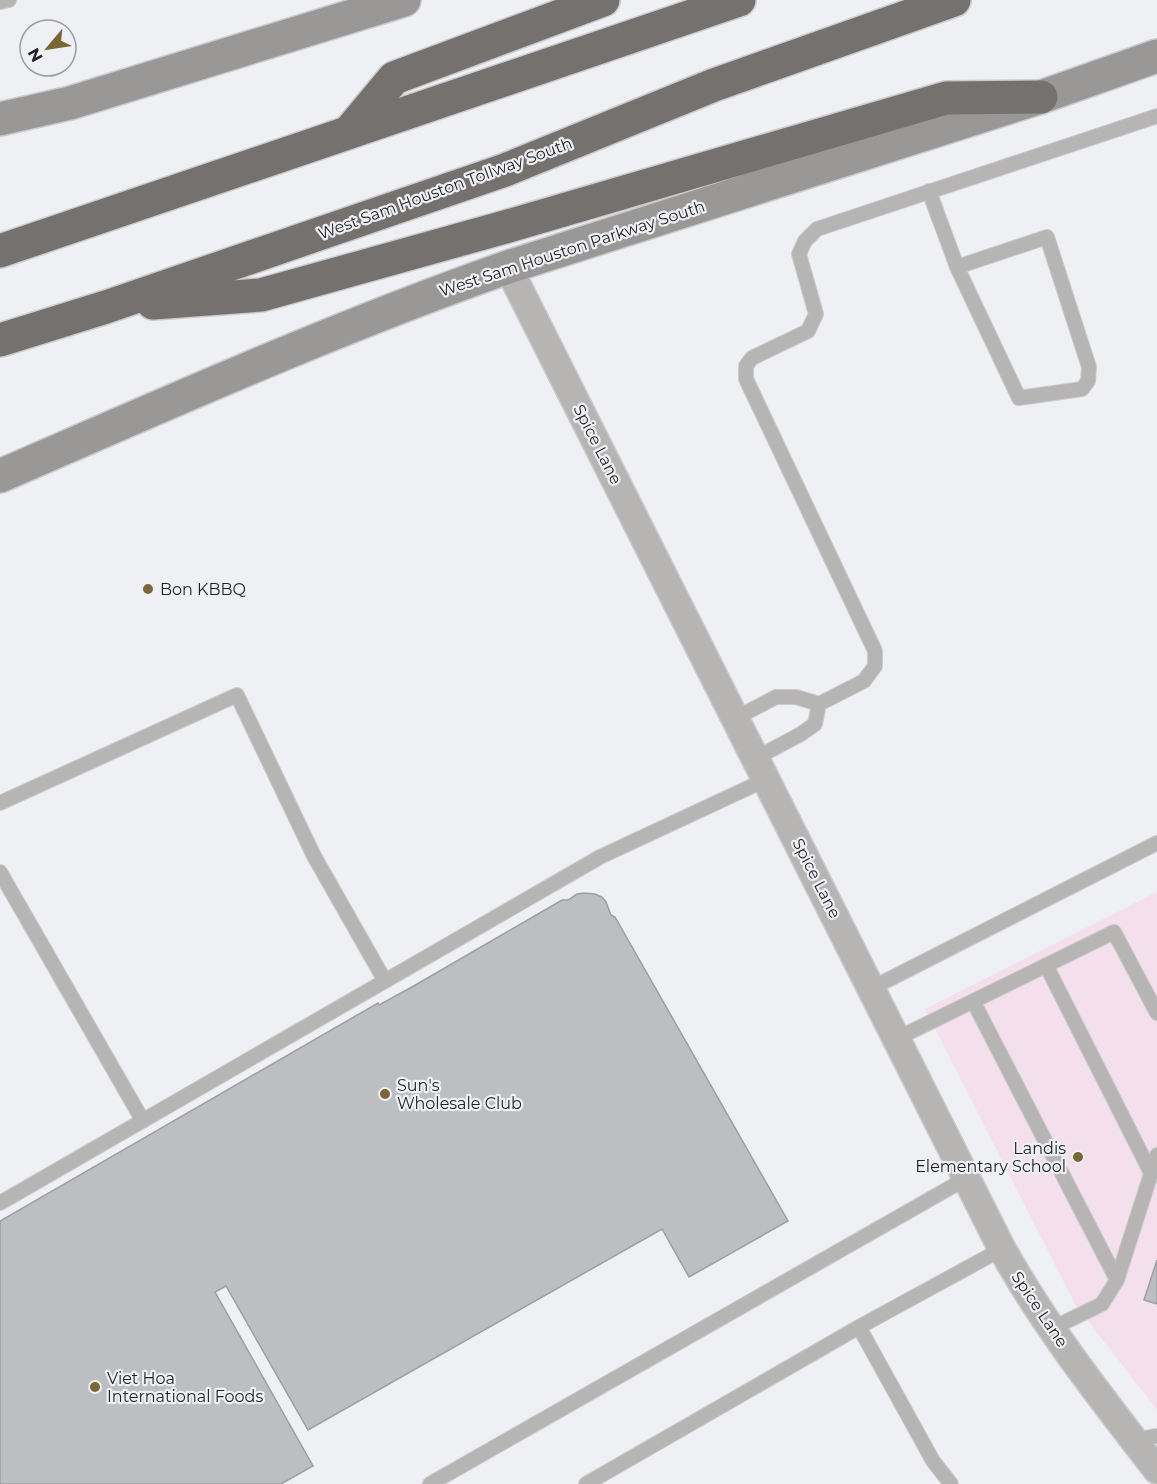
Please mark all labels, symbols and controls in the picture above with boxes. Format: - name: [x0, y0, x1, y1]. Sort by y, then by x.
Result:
- north arrow: [18, 18, 78, 78]
- text: N: [24, 45, 47, 65]
- street label: West Sam Houston Tollway South: [316, 134, 575, 243]
- street label: West Sam Houston Parkway South: [437, 196, 707, 300]
- street label: Spice Lane: [569, 401, 626, 487]
- place label: Bon KBBQ: [160, 580, 247, 599]
- marker: Bon KBBQ: [141, 582, 155, 596]
- street label: Spice Lane: [788, 835, 845, 921]
- place label: Sun's Wholesale Club: [397, 1076, 522, 1113]
- marker: Sun's Wholesale Club: [378, 1087, 392, 1101]
- place label: Landis Elementary School: [915, 1139, 1066, 1176]
- marker: Landis Elementary School: [1071, 1150, 1085, 1164]
- street label: Spice Lane: [1007, 1268, 1072, 1351]
- place label: Viet Hoa International Foods: [107, 1369, 263, 1406]
- marker: Viet Hoa International Foods: [88, 1380, 102, 1394]

